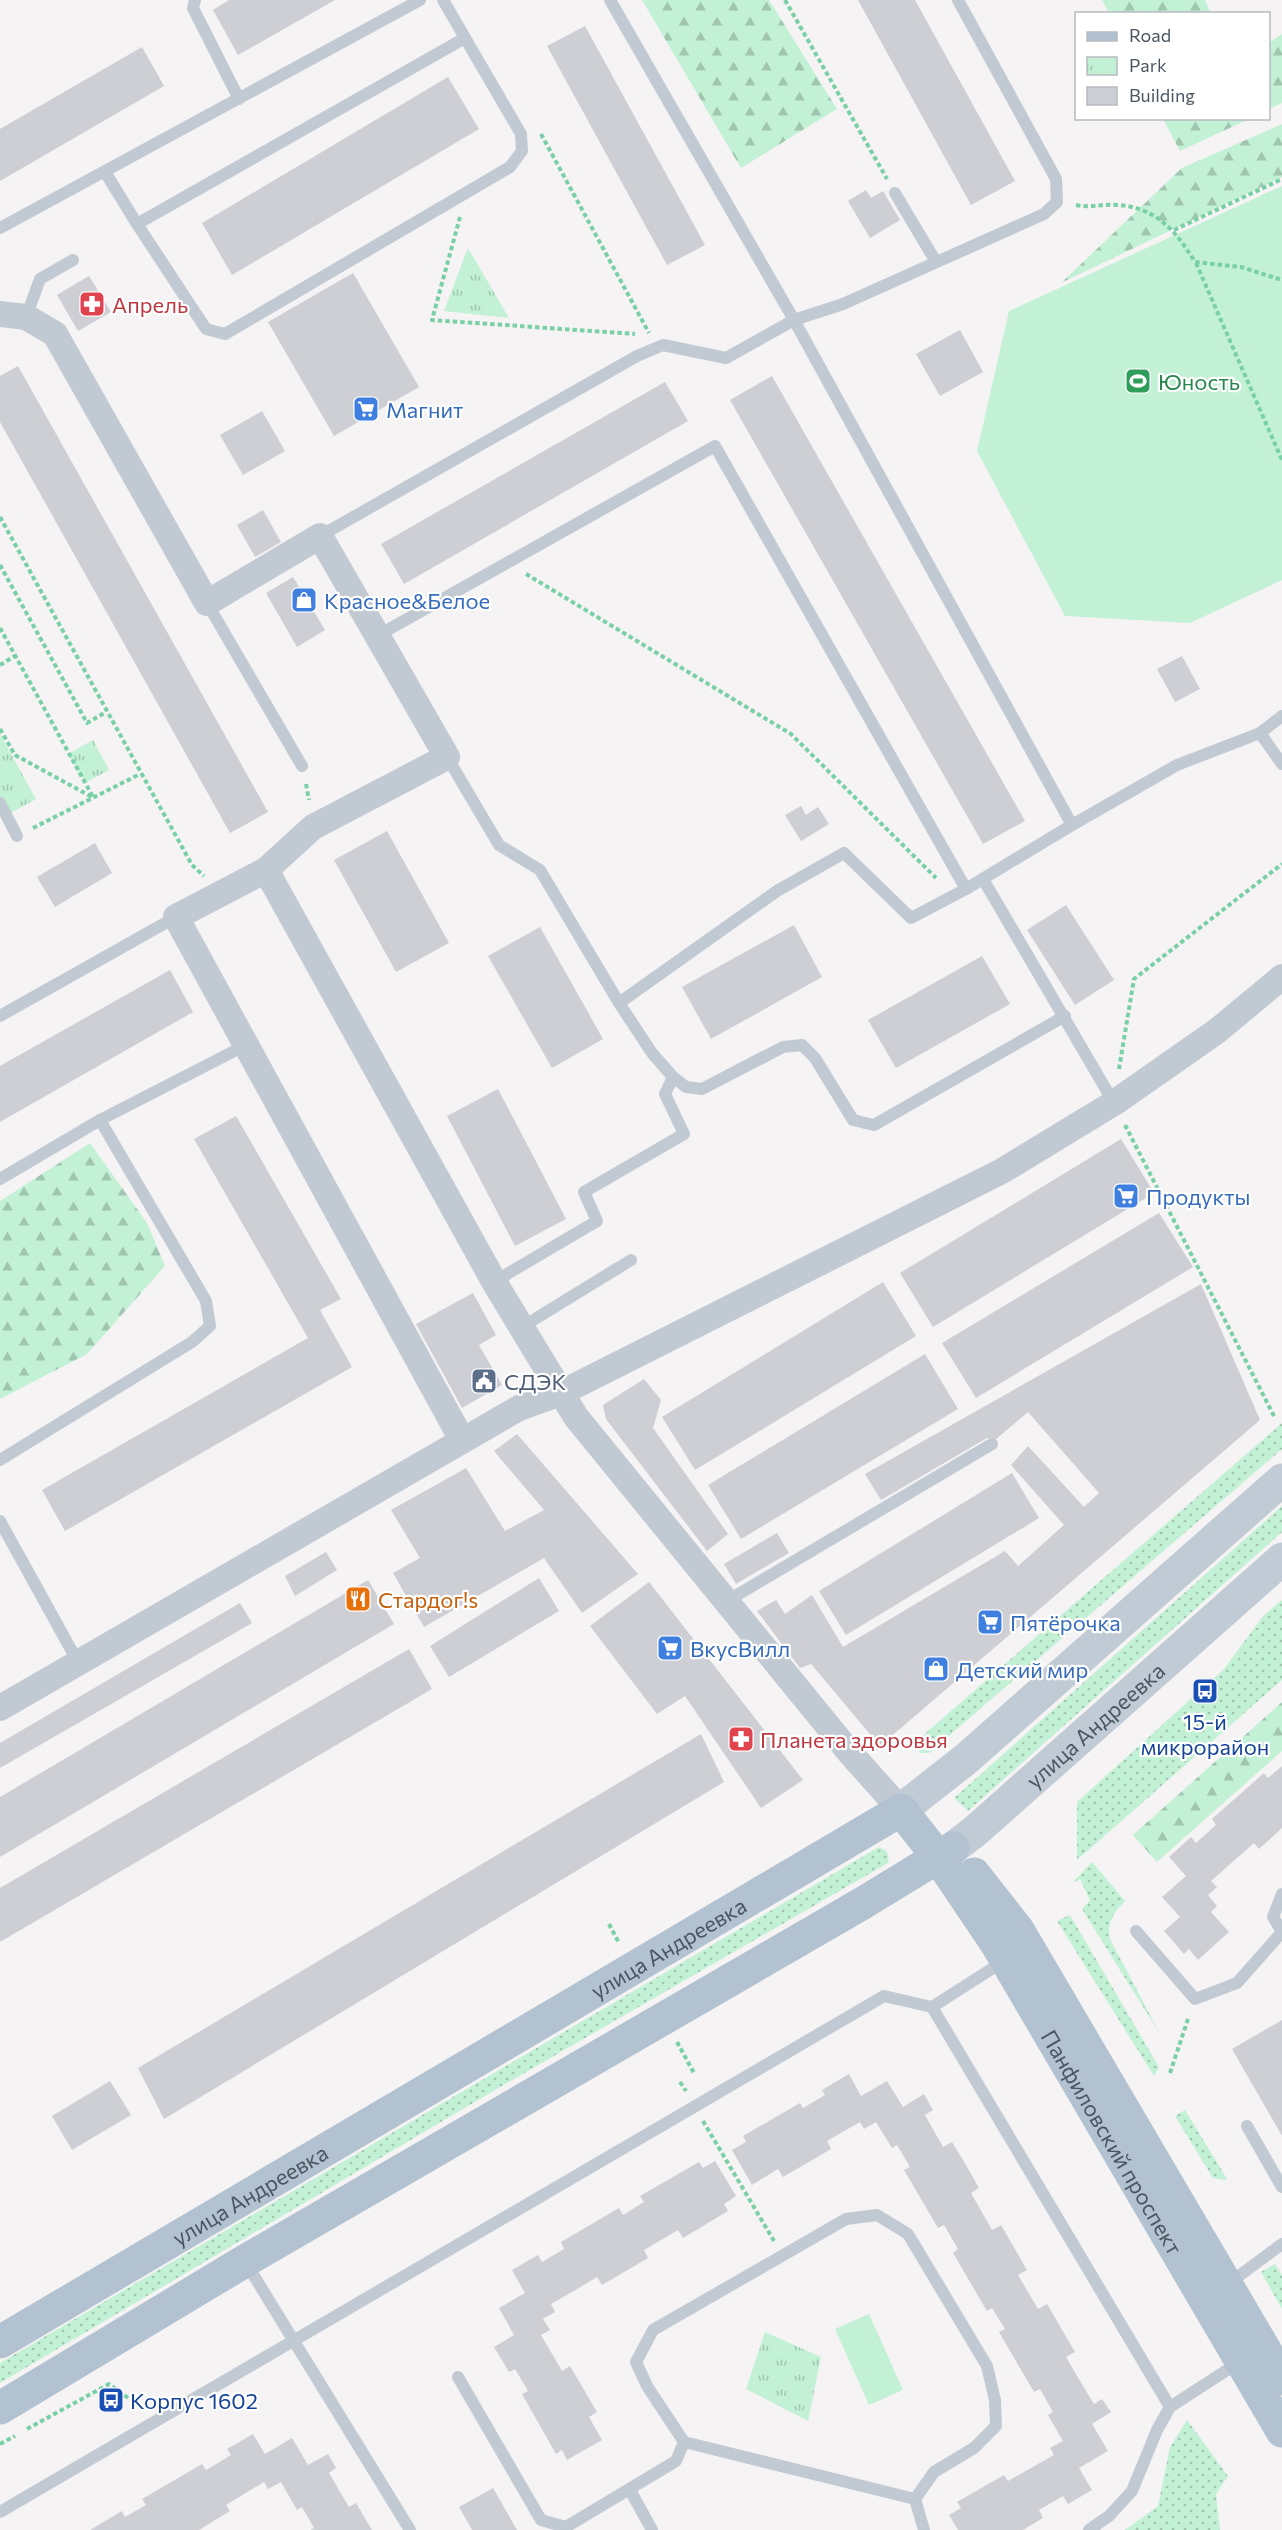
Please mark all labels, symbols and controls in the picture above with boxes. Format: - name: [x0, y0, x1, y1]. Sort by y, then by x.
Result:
- legend: [1075, 12, 1270, 120]
- text: Road: [1129, 24, 1171, 46]
- text: Park: [1129, 54, 1167, 76]
- text: Building: [1129, 84, 1195, 106]
- pharmacy icon: Апрель: [77, 289, 107, 319]
- place label: Апрель: [112, 291, 188, 318]
- sports icon: Юность: [1123, 366, 1153, 396]
- place label: Юность: [1158, 368, 1240, 395]
- supermarket icon: Магнит: [351, 394, 381, 424]
- place label: Магнит: [386, 396, 463, 423]
- shop icon: Красное&Белое: [289, 585, 319, 615]
- place label: Красное&Белое: [324, 587, 490, 614]
- supermarket icon: Продукты: [1111, 1181, 1141, 1211]
- place label: Продукты: [1146, 1183, 1250, 1210]
- public building icon: СДЭК: [469, 1366, 499, 1396]
- place label: СДЭК: [504, 1368, 566, 1395]
- restaurant icon: Стардог!s: [343, 1584, 373, 1614]
- place label: Стардог!s: [378, 1586, 478, 1613]
- supermarket icon: Пятёрочка: [975, 1607, 1005, 1637]
- place label: Пятёрочка: [1010, 1609, 1121, 1636]
- supermarket icon: ВкусВилл: [655, 1633, 685, 1663]
- place label: ВкусВилл: [690, 1635, 790, 1662]
- shop icon: Детский мир: [921, 1654, 951, 1684]
- place label: Детский мир: [956, 1656, 1088, 1683]
- street label: улица Андреевка: [1020, 1656, 1170, 1793]
- bus stop icon: 15-й микрорайон: [1190, 1676, 1220, 1706]
- place label: 15-й микрорайон: [1141, 1708, 1269, 1760]
- pharmacy icon: Планета здоровья: [726, 1724, 756, 1754]
- place label: Планета здоровья: [760, 1726, 948, 1753]
- street label: улица Андреевка: [586, 1891, 751, 2004]
- street label: Панфиловский проспект: [1036, 2025, 1189, 2259]
- street label: улица Андреевка: [167, 2138, 332, 2251]
- bus stop icon: Корпус 1602: [96, 2385, 126, 2415]
- place label: Корпус 1602: [130, 2387, 258, 2414]

